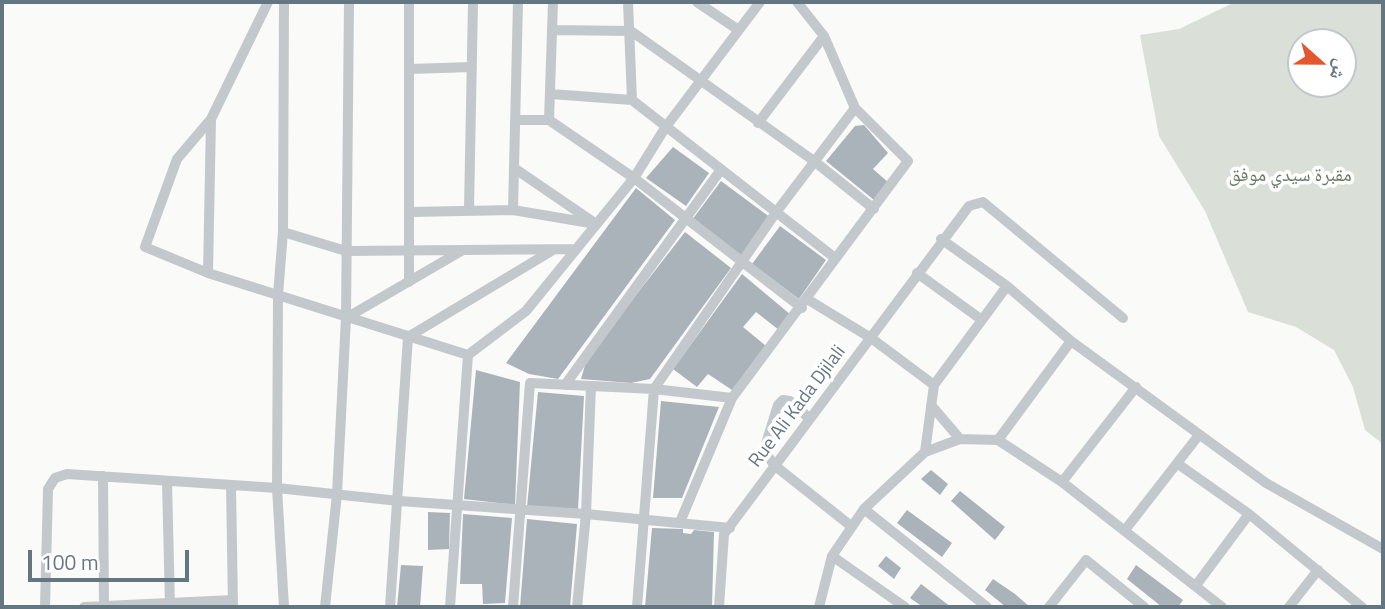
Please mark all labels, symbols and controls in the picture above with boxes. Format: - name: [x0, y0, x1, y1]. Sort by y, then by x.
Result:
- north arrow: [1287, 28, 1357, 98]
- text: ش: [1323, 55, 1357, 85]
- park label: مقبرة سيدي موفق: [1228, 165, 1352, 187]
- street label: Rue Ali Kada Djilali: [745, 342, 851, 472]
- scale bar: [32, 536, 192, 580]
- text: 100 m: [41, 546, 98, 578]

